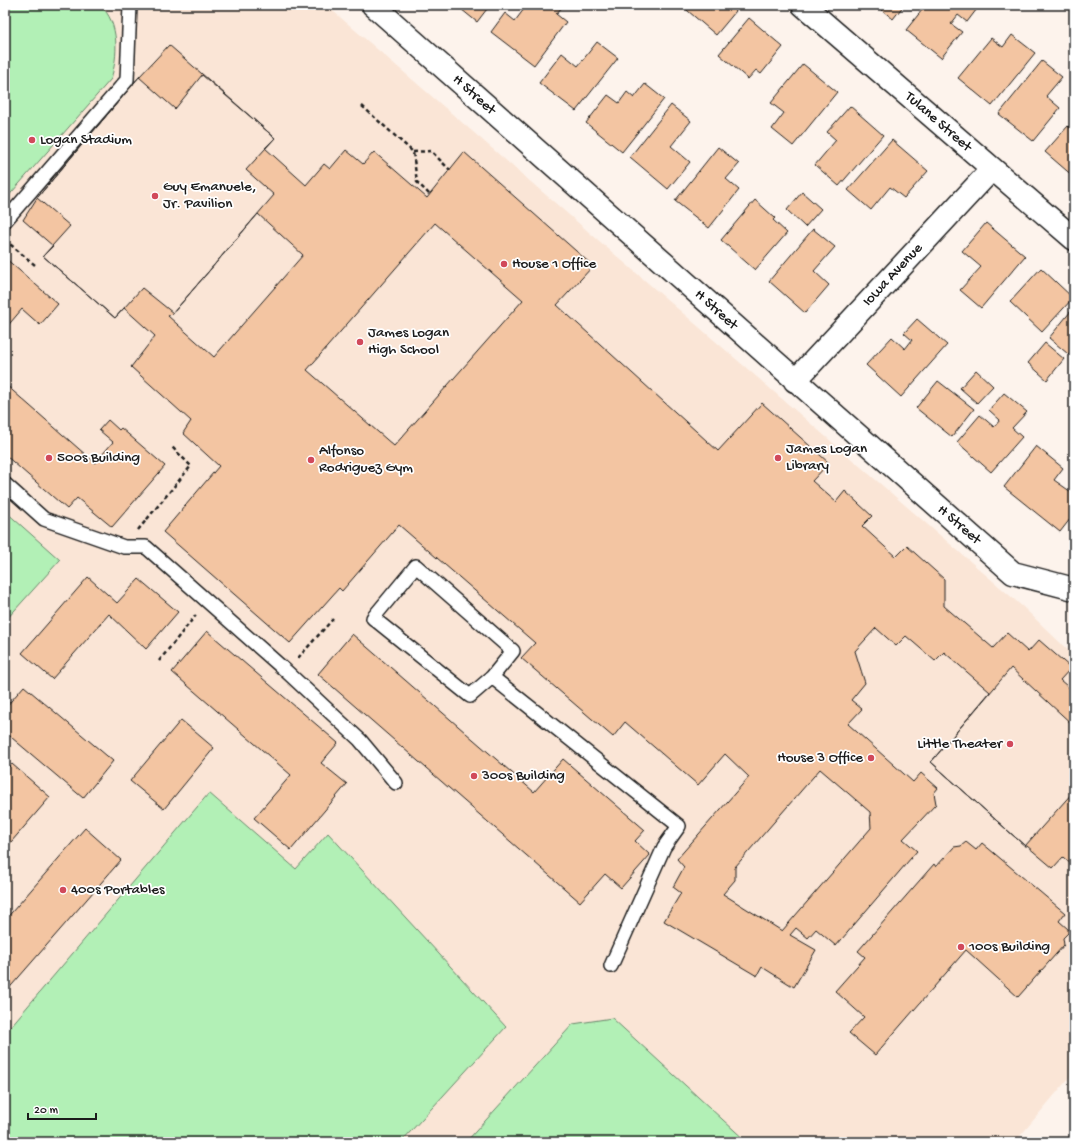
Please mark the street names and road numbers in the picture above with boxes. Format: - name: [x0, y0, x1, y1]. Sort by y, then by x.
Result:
- street label: H Street: [449, 71, 501, 120]
- street label: Tulane Street: [900, 87, 977, 157]
- street label: Iowa Avenue: [859, 239, 927, 310]
- street label: H Street: [691, 286, 743, 335]
- street label: H Street: [933, 501, 986, 550]

